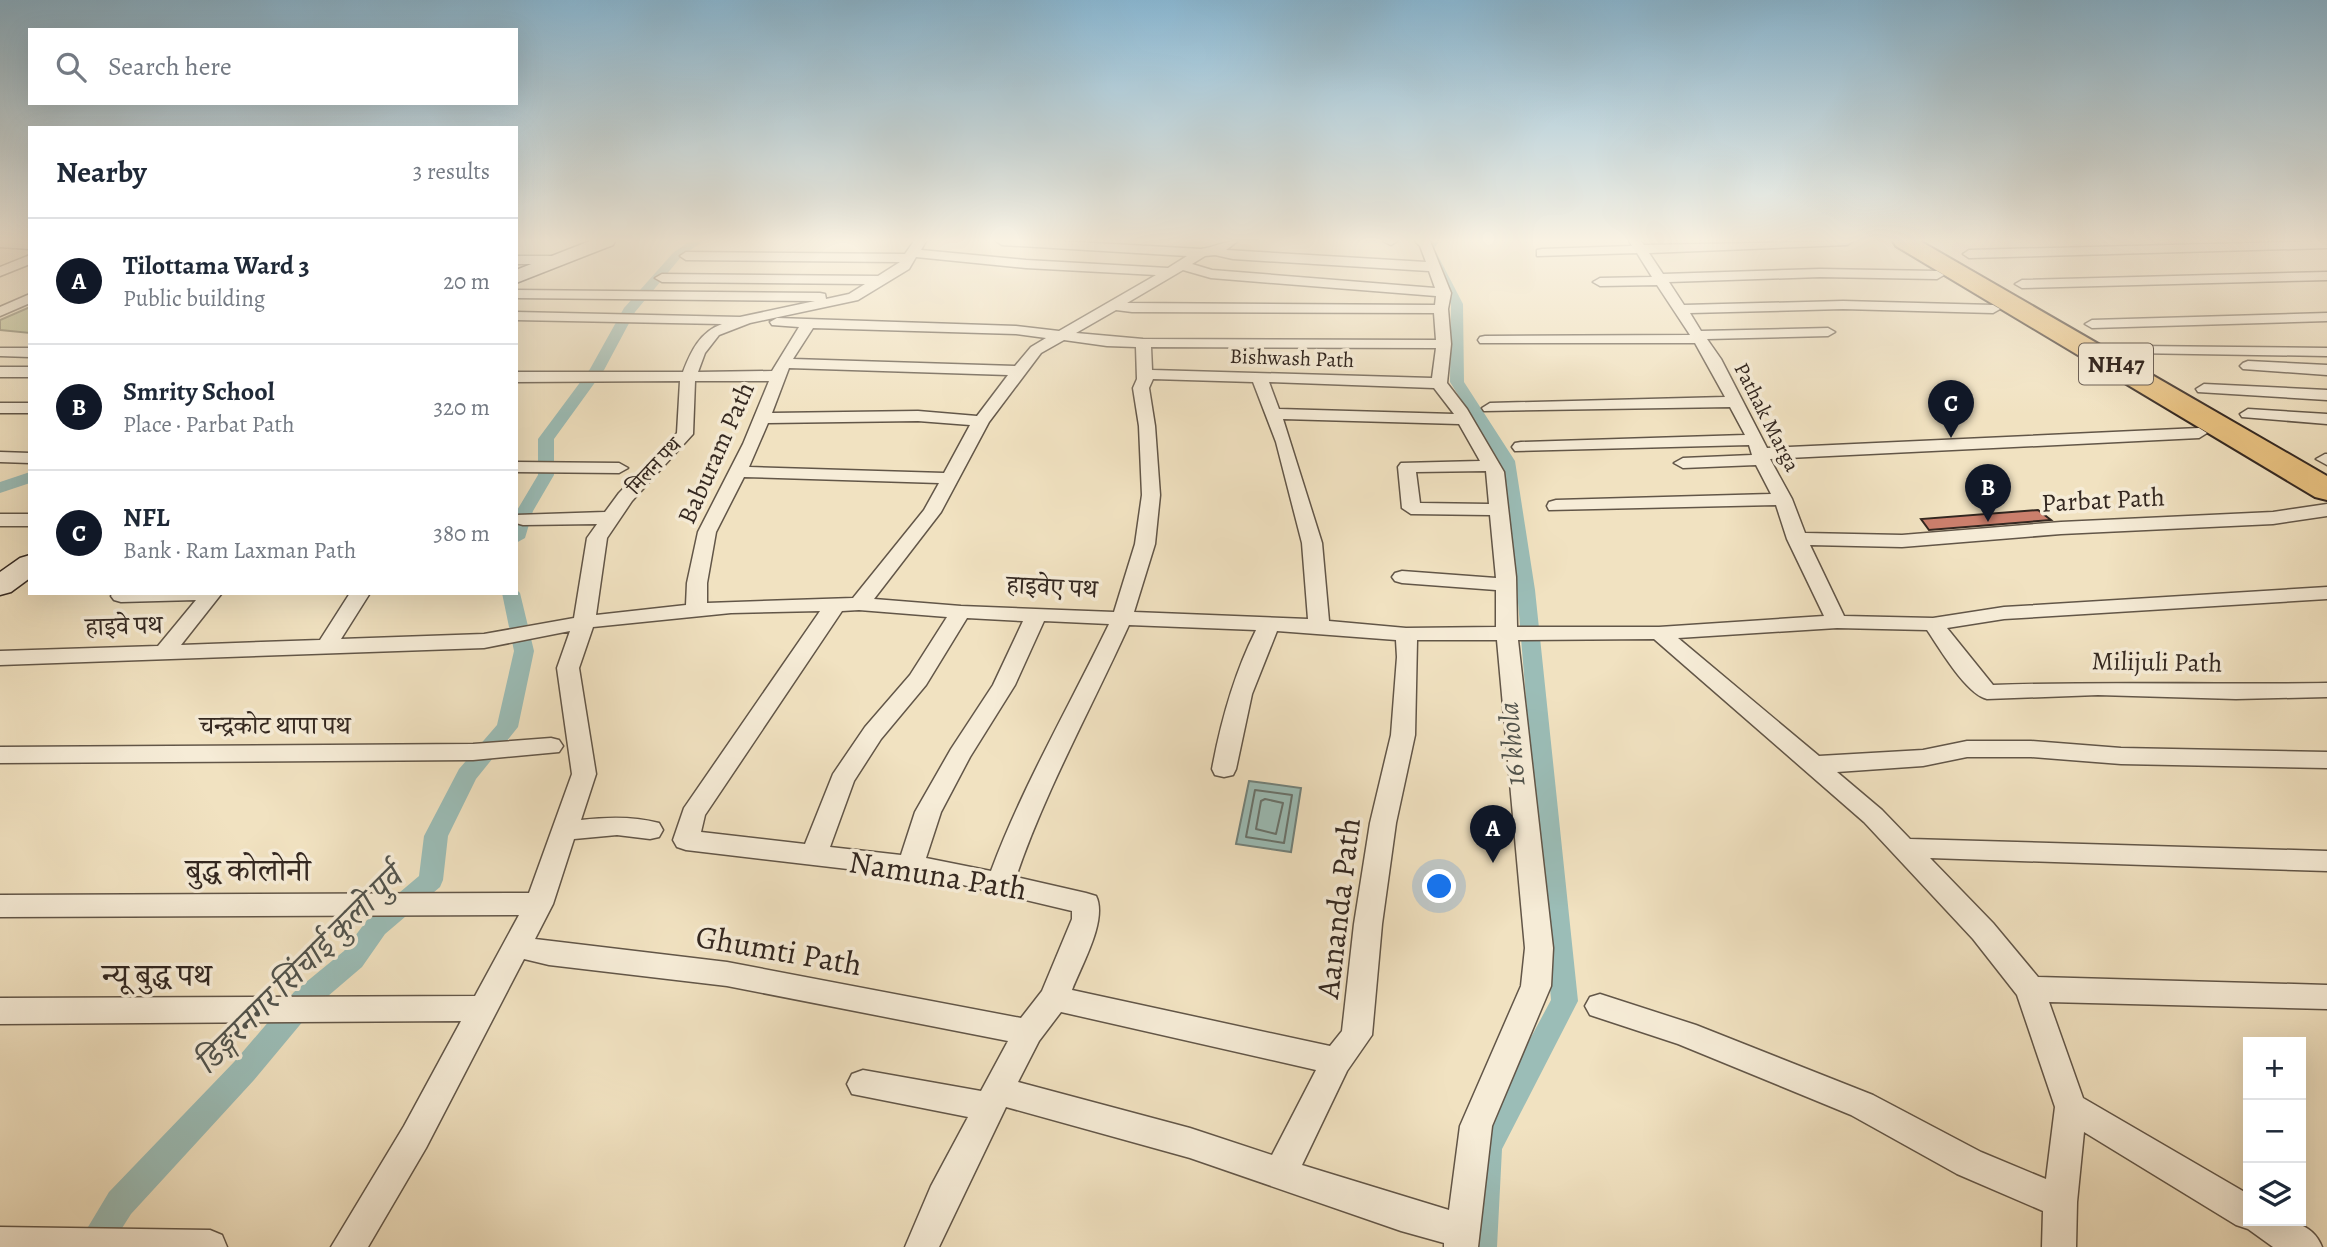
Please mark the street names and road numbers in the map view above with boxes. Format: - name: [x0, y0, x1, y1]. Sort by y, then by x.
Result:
- street label: Bishwash Path: [1229, 342, 1355, 374]
- road number: NH47: [2079, 344, 2153, 384]
- street label: Pathak Marga: [1728, 358, 1807, 477]
- street label: Baburam Path: [669, 376, 763, 530]
- street label: मिलन पथ: [620, 430, 689, 501]
- street label: Parbat Path: [2041, 479, 2166, 521]
- street label: हाइवेए पथ: [1004, 567, 1100, 607]
- street label: हाइवे पथ: [83, 607, 165, 645]
- street label: Milijuli Path: [2091, 643, 2223, 681]
- street label: चन्द्रकोट थापा पथ: [197, 708, 353, 743]
- street label: Aananda Path: [1305, 815, 1371, 1002]
- street label: Namuna Path: [846, 839, 1030, 911]
- street label: बुद्ध कोलोनी: [183, 848, 313, 892]
- street label: Ghumti Path: [693, 914, 865, 986]
- street label: न्यू बुद्ध पथ: [100, 953, 213, 997]

